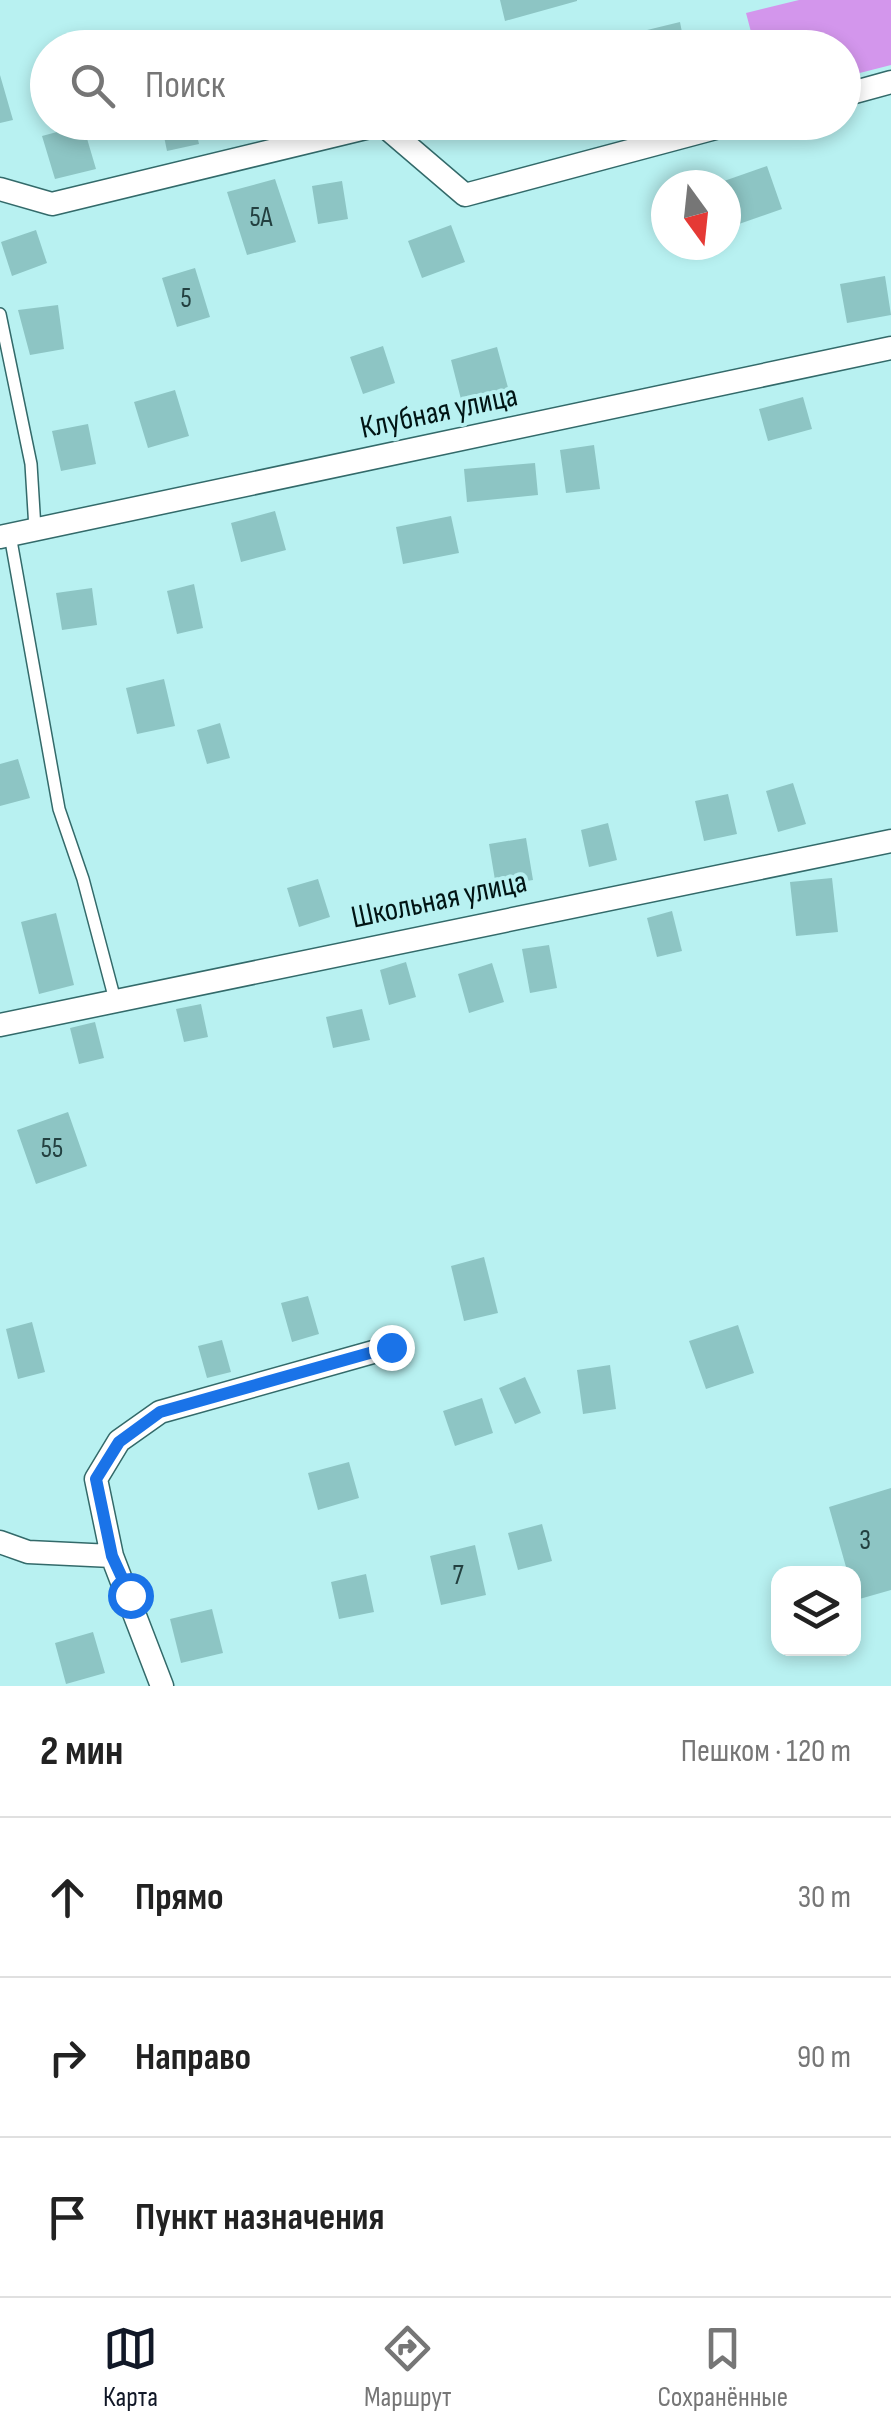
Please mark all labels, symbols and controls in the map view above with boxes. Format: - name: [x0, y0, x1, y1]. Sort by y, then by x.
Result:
- search box: [30, 30, 861, 140]
- icon: search: [65, 58, 120, 113]
- text: Поиск: [145, 63, 225, 108]
- north arrow: [651, 170, 741, 260]
- house number: 5А: [249, 201, 274, 234]
- house number: 5: [180, 282, 192, 315]
- street label: Клубная улица: [357, 376, 521, 448]
- street label: Школьная улица: [348, 862, 530, 938]
- house number: 55: [41, 1132, 63, 1165]
- route end: [369, 1325, 415, 1371]
- house number: 3: [859, 1524, 871, 1557]
- house number: 7: [452, 1559, 464, 1592]
- map controls: [771, 1566, 861, 1656]
- button: layers: [771, 1566, 861, 1656]
- route start: [108, 1573, 154, 1619]
- text: 2 мин: [40, 1726, 123, 1777]
- text: Пешком · 120 m: [681, 1732, 851, 1771]
- icon: ahead: [40, 1870, 95, 1925]
- text: Прямо: [135, 1875, 224, 1920]
- text: 30 m: [798, 1878, 851, 1917]
- icon: right: [40, 2030, 95, 2085]
- text: Направо: [135, 2035, 251, 2080]
- text: 90 m: [797, 2038, 851, 2077]
- icon: arrive: [40, 2190, 95, 2245]
- text: Пункт назначения: [135, 2195, 384, 2240]
- tab: Карта: [103, 2321, 158, 2414]
- tab: Маршрут: [364, 2321, 452, 2414]
- tab: Сохранённые: [657, 2321, 788, 2414]

